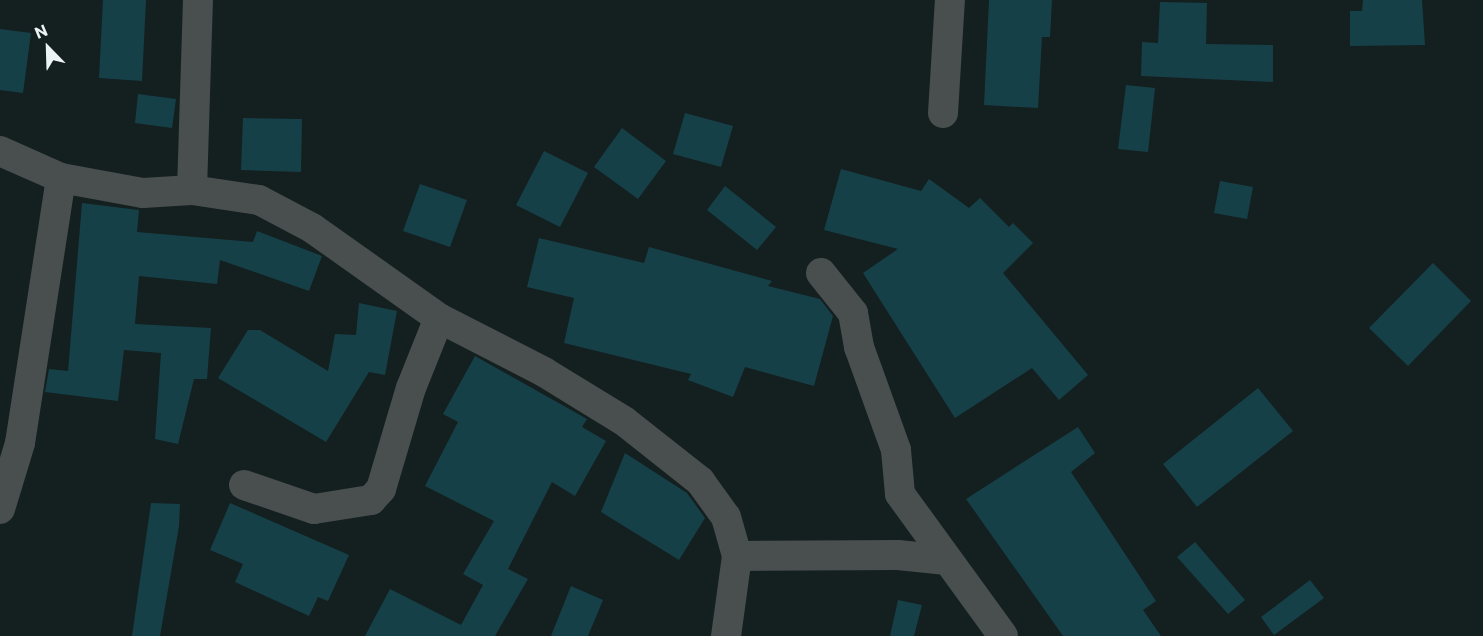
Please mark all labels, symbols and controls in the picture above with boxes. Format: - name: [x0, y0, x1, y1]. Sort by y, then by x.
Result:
- north arrow: [18, 18, 78, 78]
- text: N: [32, 20, 50, 42]

